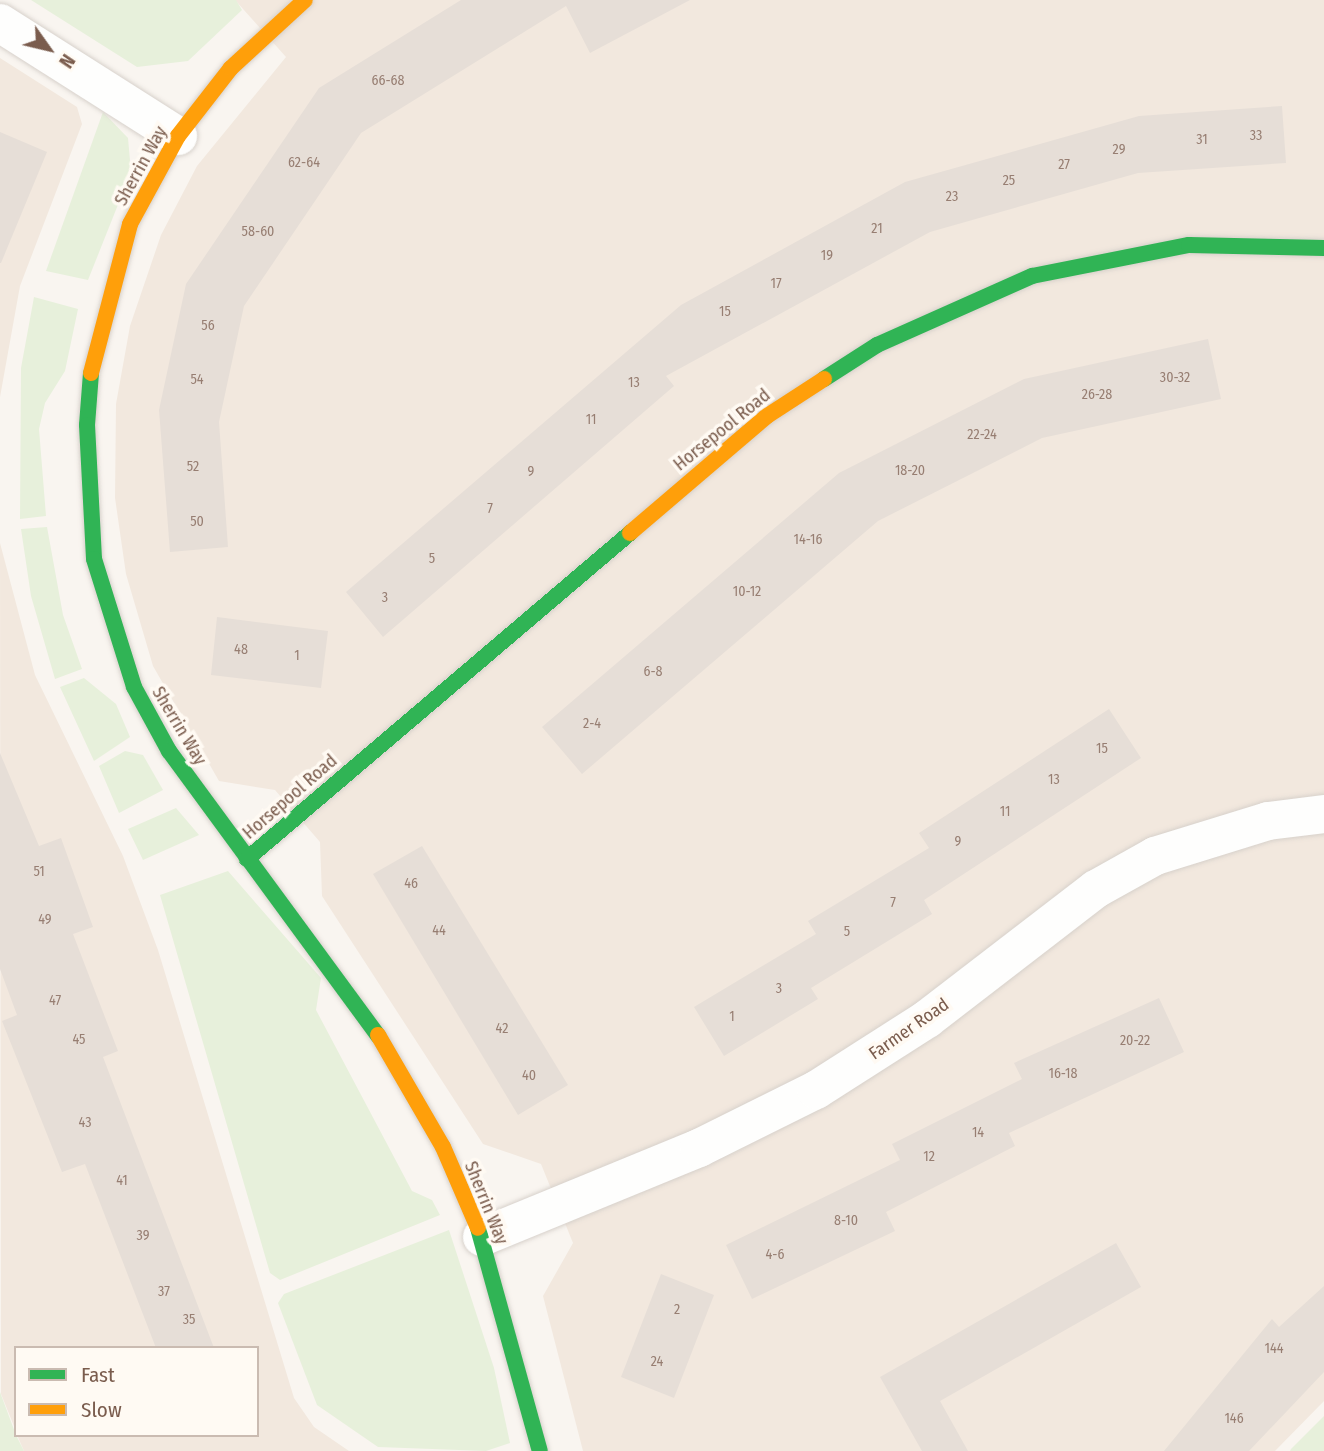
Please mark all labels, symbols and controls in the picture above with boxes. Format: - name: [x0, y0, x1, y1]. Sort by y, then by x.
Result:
- north arrow: [14, 14, 84, 84]
- text: N: [54, 50, 80, 72]
- house number: 66-68: [372, 73, 404, 89]
- street label: Sherrin Way: [110, 122, 172, 210]
- house number: 33: [1250, 128, 1262, 144]
- house number: 31: [1196, 132, 1208, 148]
- house number: 29: [1113, 142, 1125, 158]
- house number: 62-64: [288, 155, 320, 171]
- house number: 27: [1058, 157, 1070, 173]
- house number: 25: [1003, 173, 1015, 189]
- house number: 23: [946, 189, 958, 205]
- house number: 21: [871, 221, 883, 237]
- house number: 58-60: [242, 224, 274, 240]
- house number: 19: [821, 248, 833, 264]
- house number: 17: [770, 276, 782, 292]
- house number: 15: [719, 304, 731, 320]
- house number: 56: [201, 318, 215, 334]
- house number: 30-32: [1160, 370, 1190, 386]
- house number: 54: [190, 372, 204, 388]
- house number: 13: [628, 375, 640, 391]
- street label: Horsepool Road: [669, 385, 775, 475]
- house number: 26-28: [1082, 387, 1112, 403]
- house number: 11: [586, 412, 596, 428]
- house number: 22-24: [967, 427, 997, 443]
- house number: 52: [187, 459, 199, 475]
- house number: 18-20: [895, 463, 925, 479]
- house number: 9: [528, 464, 534, 480]
- house number: 7: [487, 501, 493, 517]
- house number: 50: [190, 514, 204, 530]
- house number: 14-16: [794, 532, 822, 548]
- house number: 5: [429, 551, 435, 567]
- house number: 10-12: [733, 584, 761, 600]
- house number: 3: [382, 590, 388, 606]
- house number: 48: [234, 642, 248, 658]
- house number: 1: [294, 648, 300, 664]
- house number: 6-8: [643, 664, 663, 680]
- street label: Sherrin Way: [147, 683, 211, 769]
- house number: 2-4: [583, 716, 601, 732]
- house number: 15: [1096, 741, 1108, 757]
- street label: Horsepool Road: [238, 750, 342, 844]
- house number: 13: [1048, 772, 1060, 788]
- house number: 11: [1000, 804, 1010, 820]
- house number: 9: [955, 834, 961, 850]
- house number: 51: [33, 864, 45, 880]
- house number: 46: [404, 876, 418, 892]
- house number: 7: [890, 895, 896, 911]
- house number: 49: [38, 912, 52, 928]
- house number: 44: [432, 923, 446, 939]
- house number: 5: [844, 924, 850, 940]
- house number: 3: [776, 981, 782, 997]
- house number: 47: [49, 993, 61, 1009]
- street label: Farmer Road: [865, 994, 953, 1064]
- house number: 1: [729, 1009, 735, 1025]
- house number: 42: [496, 1021, 508, 1037]
- house number: 45: [72, 1032, 86, 1048]
- house number: 20-22: [1120, 1033, 1150, 1049]
- house number: 16-18: [1048, 1066, 1078, 1082]
- house number: 40: [522, 1068, 536, 1084]
- house number: 43: [79, 1115, 91, 1131]
- house number: 14: [972, 1125, 984, 1141]
- house number: 12: [923, 1149, 935, 1165]
- street label: Sherrin Way: [460, 1158, 512, 1248]
- house number: 41: [116, 1173, 128, 1189]
- house number: 8-10: [834, 1213, 858, 1229]
- house number: 39: [137, 1228, 149, 1244]
- house number: 4-6: [766, 1247, 784, 1263]
- house number: 37: [158, 1284, 170, 1300]
- house number: 2: [674, 1302, 680, 1318]
- house number: 35: [183, 1312, 195, 1328]
- house number: 144: [1264, 1341, 1284, 1357]
- legend: [14, 1346, 259, 1437]
- house number: 24: [651, 1354, 663, 1370]
- text: Fast: [81, 1362, 115, 1388]
- text: Slow: [81, 1397, 122, 1423]
- house number: 146: [1224, 1411, 1244, 1427]

